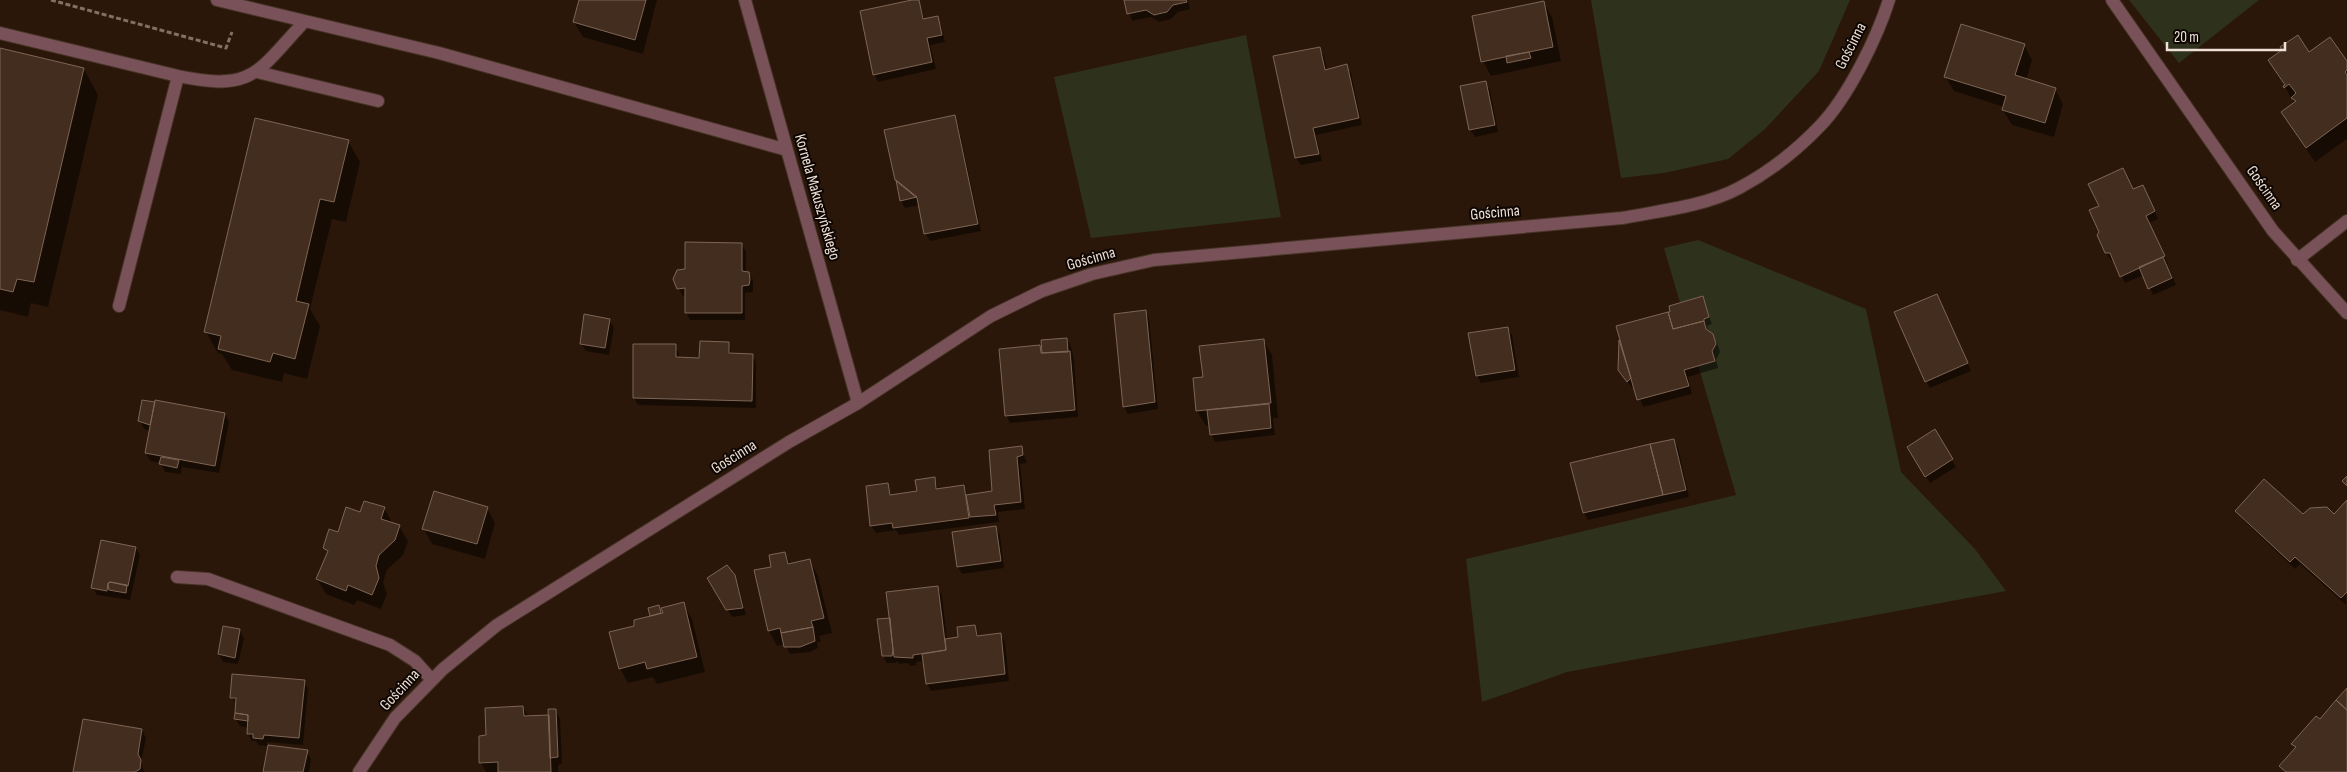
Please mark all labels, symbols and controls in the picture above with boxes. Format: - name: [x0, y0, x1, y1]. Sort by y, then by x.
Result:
- street label: Gościnna: [1831, 20, 1871, 72]
- scale bar: [2167, 20, 2284, 52]
- text: 20 m: [2174, 28, 2199, 47]
- street label: Kornela Makuszyńskiego: [790, 132, 844, 262]
- street label: Gościnna: [2242, 162, 2286, 214]
- street label: Gościnna: [1469, 201, 1521, 225]
- street label: Gościnna: [1065, 243, 1117, 275]
- street label: Gościnna: [708, 436, 760, 478]
- street label: Gościnna: [376, 665, 424, 715]

